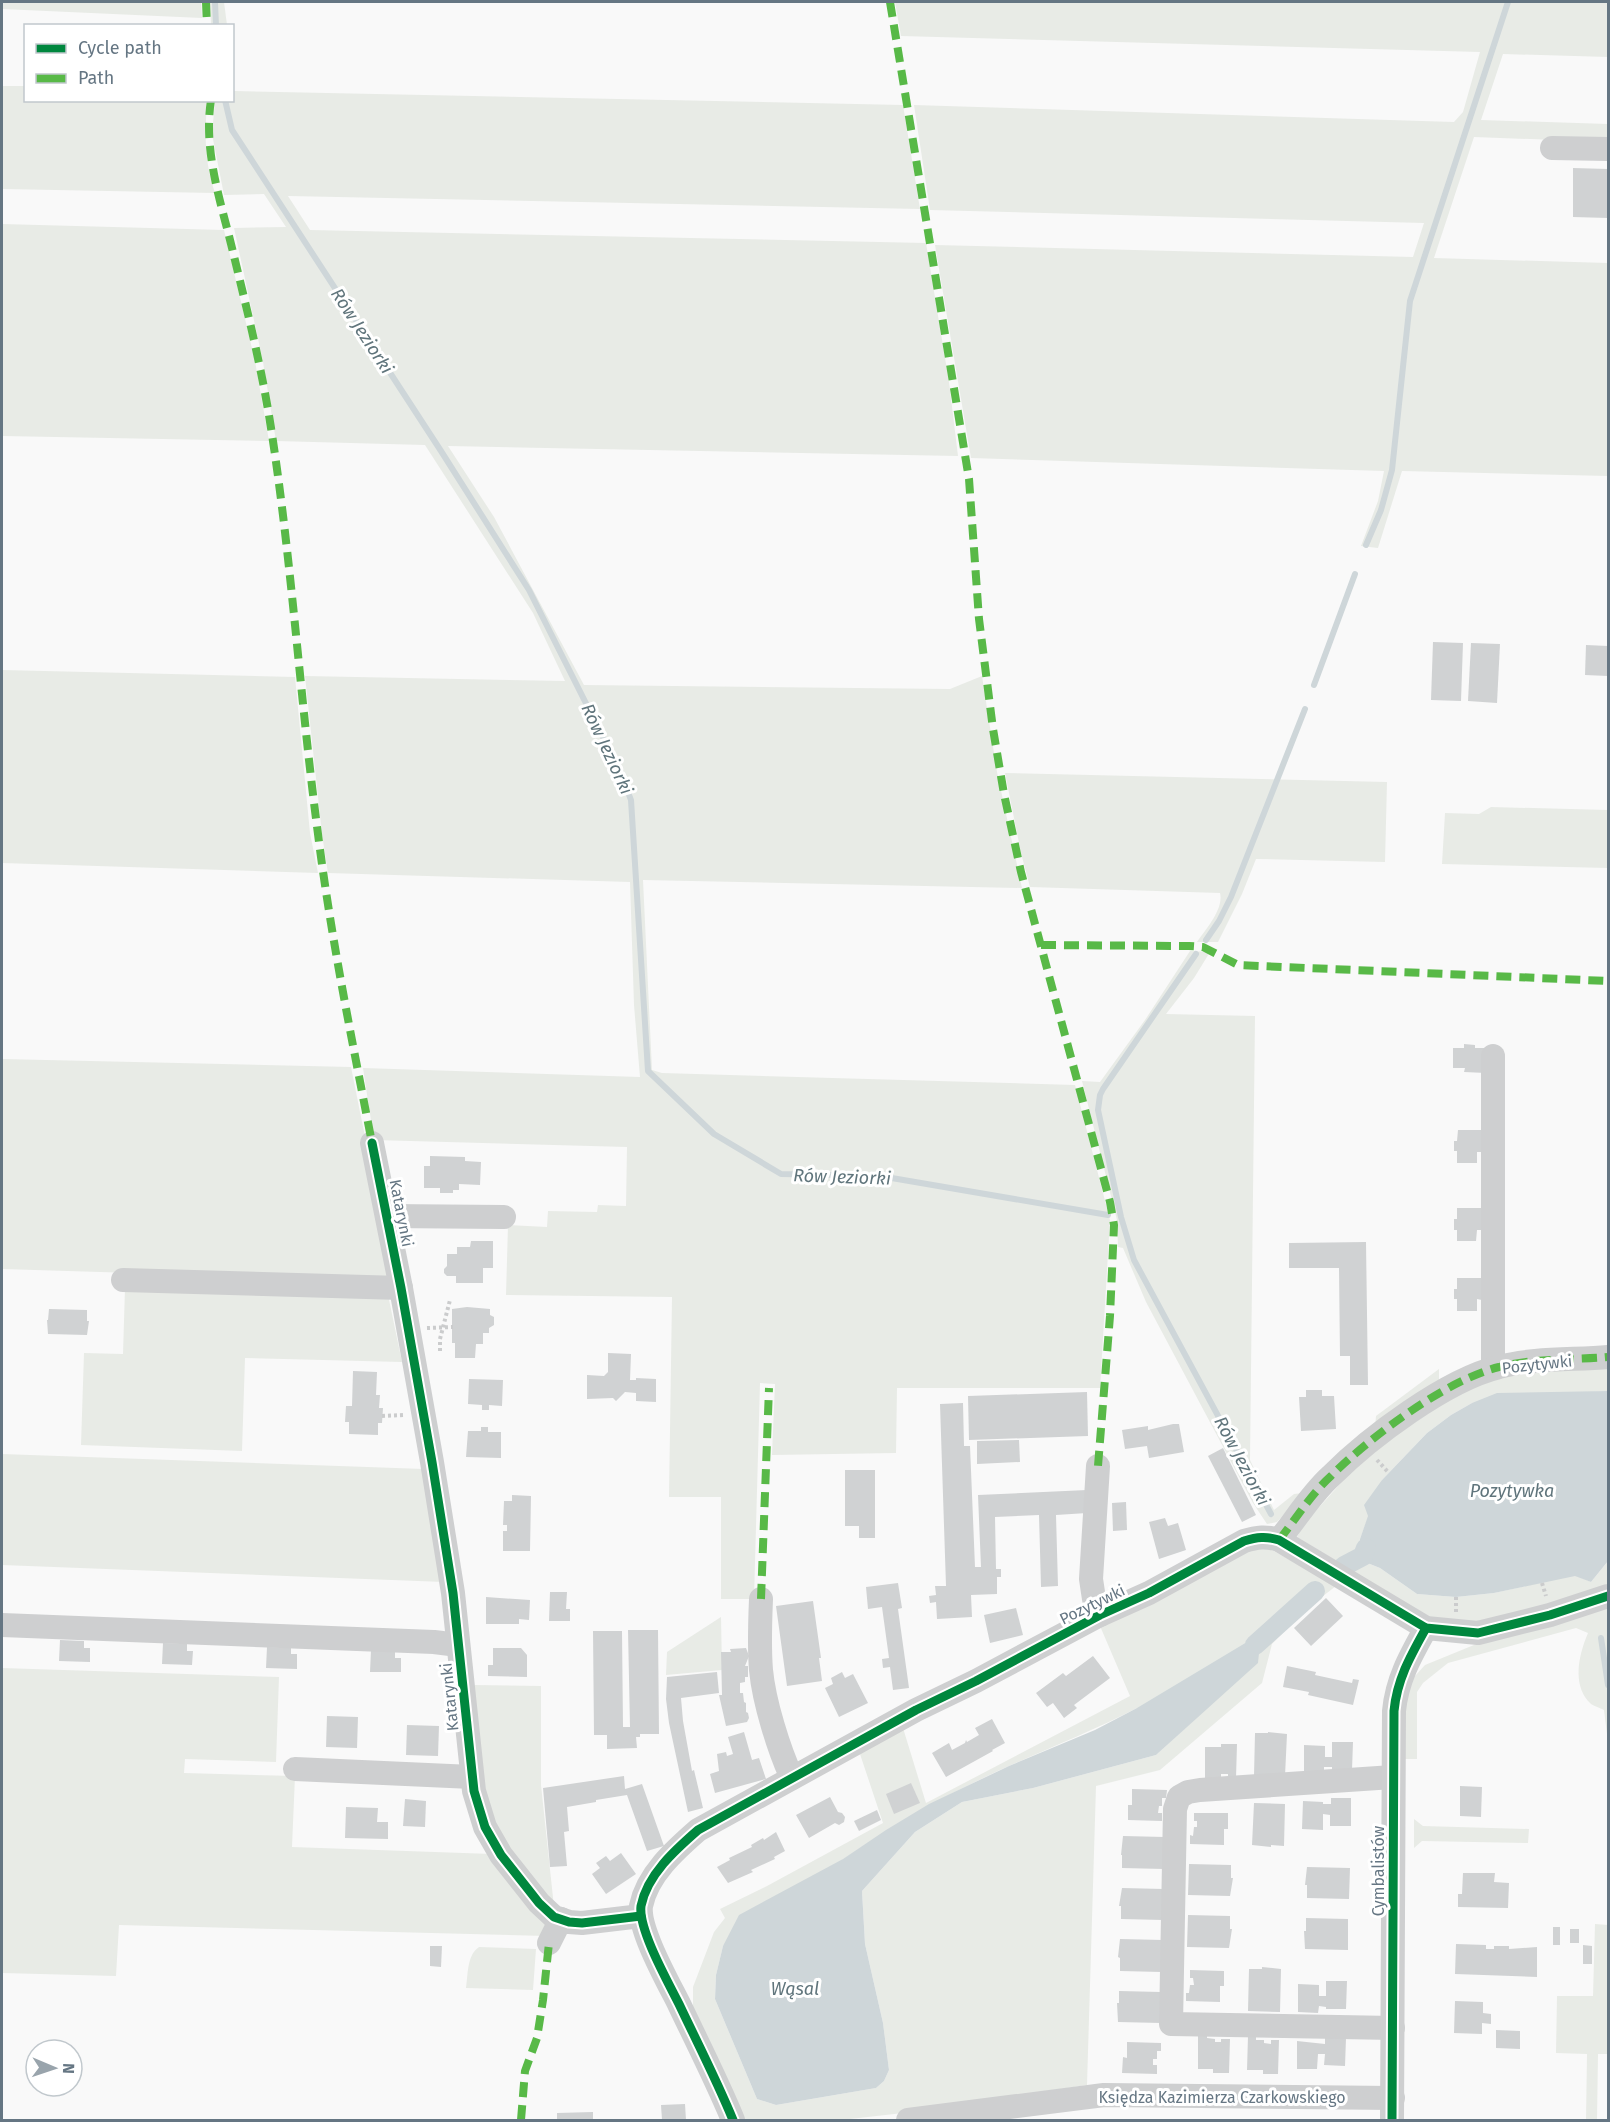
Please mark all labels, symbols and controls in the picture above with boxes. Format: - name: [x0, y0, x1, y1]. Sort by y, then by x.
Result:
- legend: [24, 24, 234, 102]
- text: Cycle path: [78, 37, 162, 59]
- text: Path: [78, 67, 114, 89]
- water label: Rów Jeziorki: [326, 284, 398, 378]
- water label: Rów Jeziorki: [576, 700, 638, 798]
- water label: Rów Jeziorki: [793, 1164, 891, 1190]
- street label: Katarynki: [386, 1178, 417, 1249]
- street label: Pozytywki: [1501, 1351, 1573, 1378]
- water label: Rów Jeziorki: [1209, 1413, 1275, 1509]
- water label: Pozytywka: [1470, 1480, 1554, 1502]
- street label: Pozytywki: [1056, 1580, 1128, 1628]
- street label: Katarynki: [436, 1662, 463, 1732]
- street label: Cymbalistów: [1369, 1825, 1388, 1916]
- water label: Wąsal: [771, 1978, 819, 2000]
- north arrow: [24, 2038, 84, 2098]
- text: N: [59, 2063, 78, 2074]
- street label: Księdza Kazimierza Czarkowskiego: [1098, 2088, 1346, 2107]

